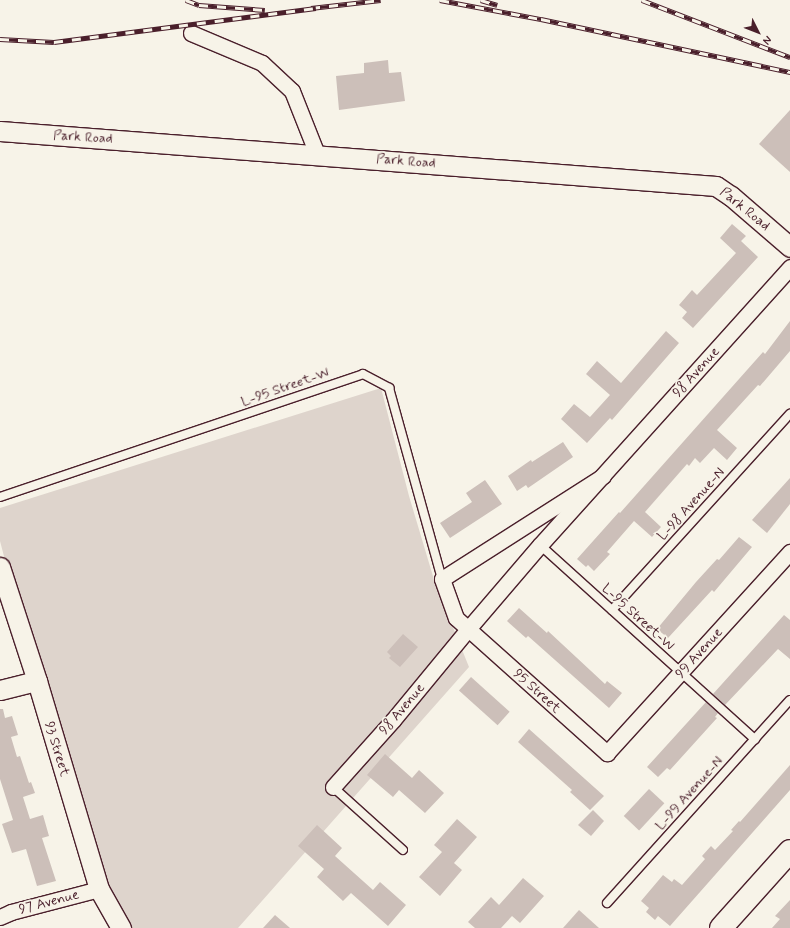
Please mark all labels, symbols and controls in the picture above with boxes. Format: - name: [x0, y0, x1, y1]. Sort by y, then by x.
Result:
- north arrow: [738, 12, 778, 52]
- text: N: [759, 33, 775, 47]
- street label: Park Road: [53, 127, 113, 147]
- street label: Park Road: [376, 150, 436, 172]
- street label: Park Road: [717, 184, 773, 234]
- street label: 98 Avenue: [669, 343, 723, 401]
- street label: L-95 Street-W: [239, 364, 331, 410]
- street label: L-98 Avenue-N: [654, 464, 728, 544]
- street label: L-95 Street-W: [598, 580, 678, 654]
- street label: 99 Avenue: [672, 624, 726, 682]
- street label: 95 Street: [510, 665, 564, 717]
- street label: 98 Avenue: [376, 680, 428, 738]
- street label: 93 Street: [41, 719, 73, 779]
- street label: L-99 Avenue-N: [652, 753, 726, 833]
- street label: 97 Avenue: [17, 886, 81, 918]

